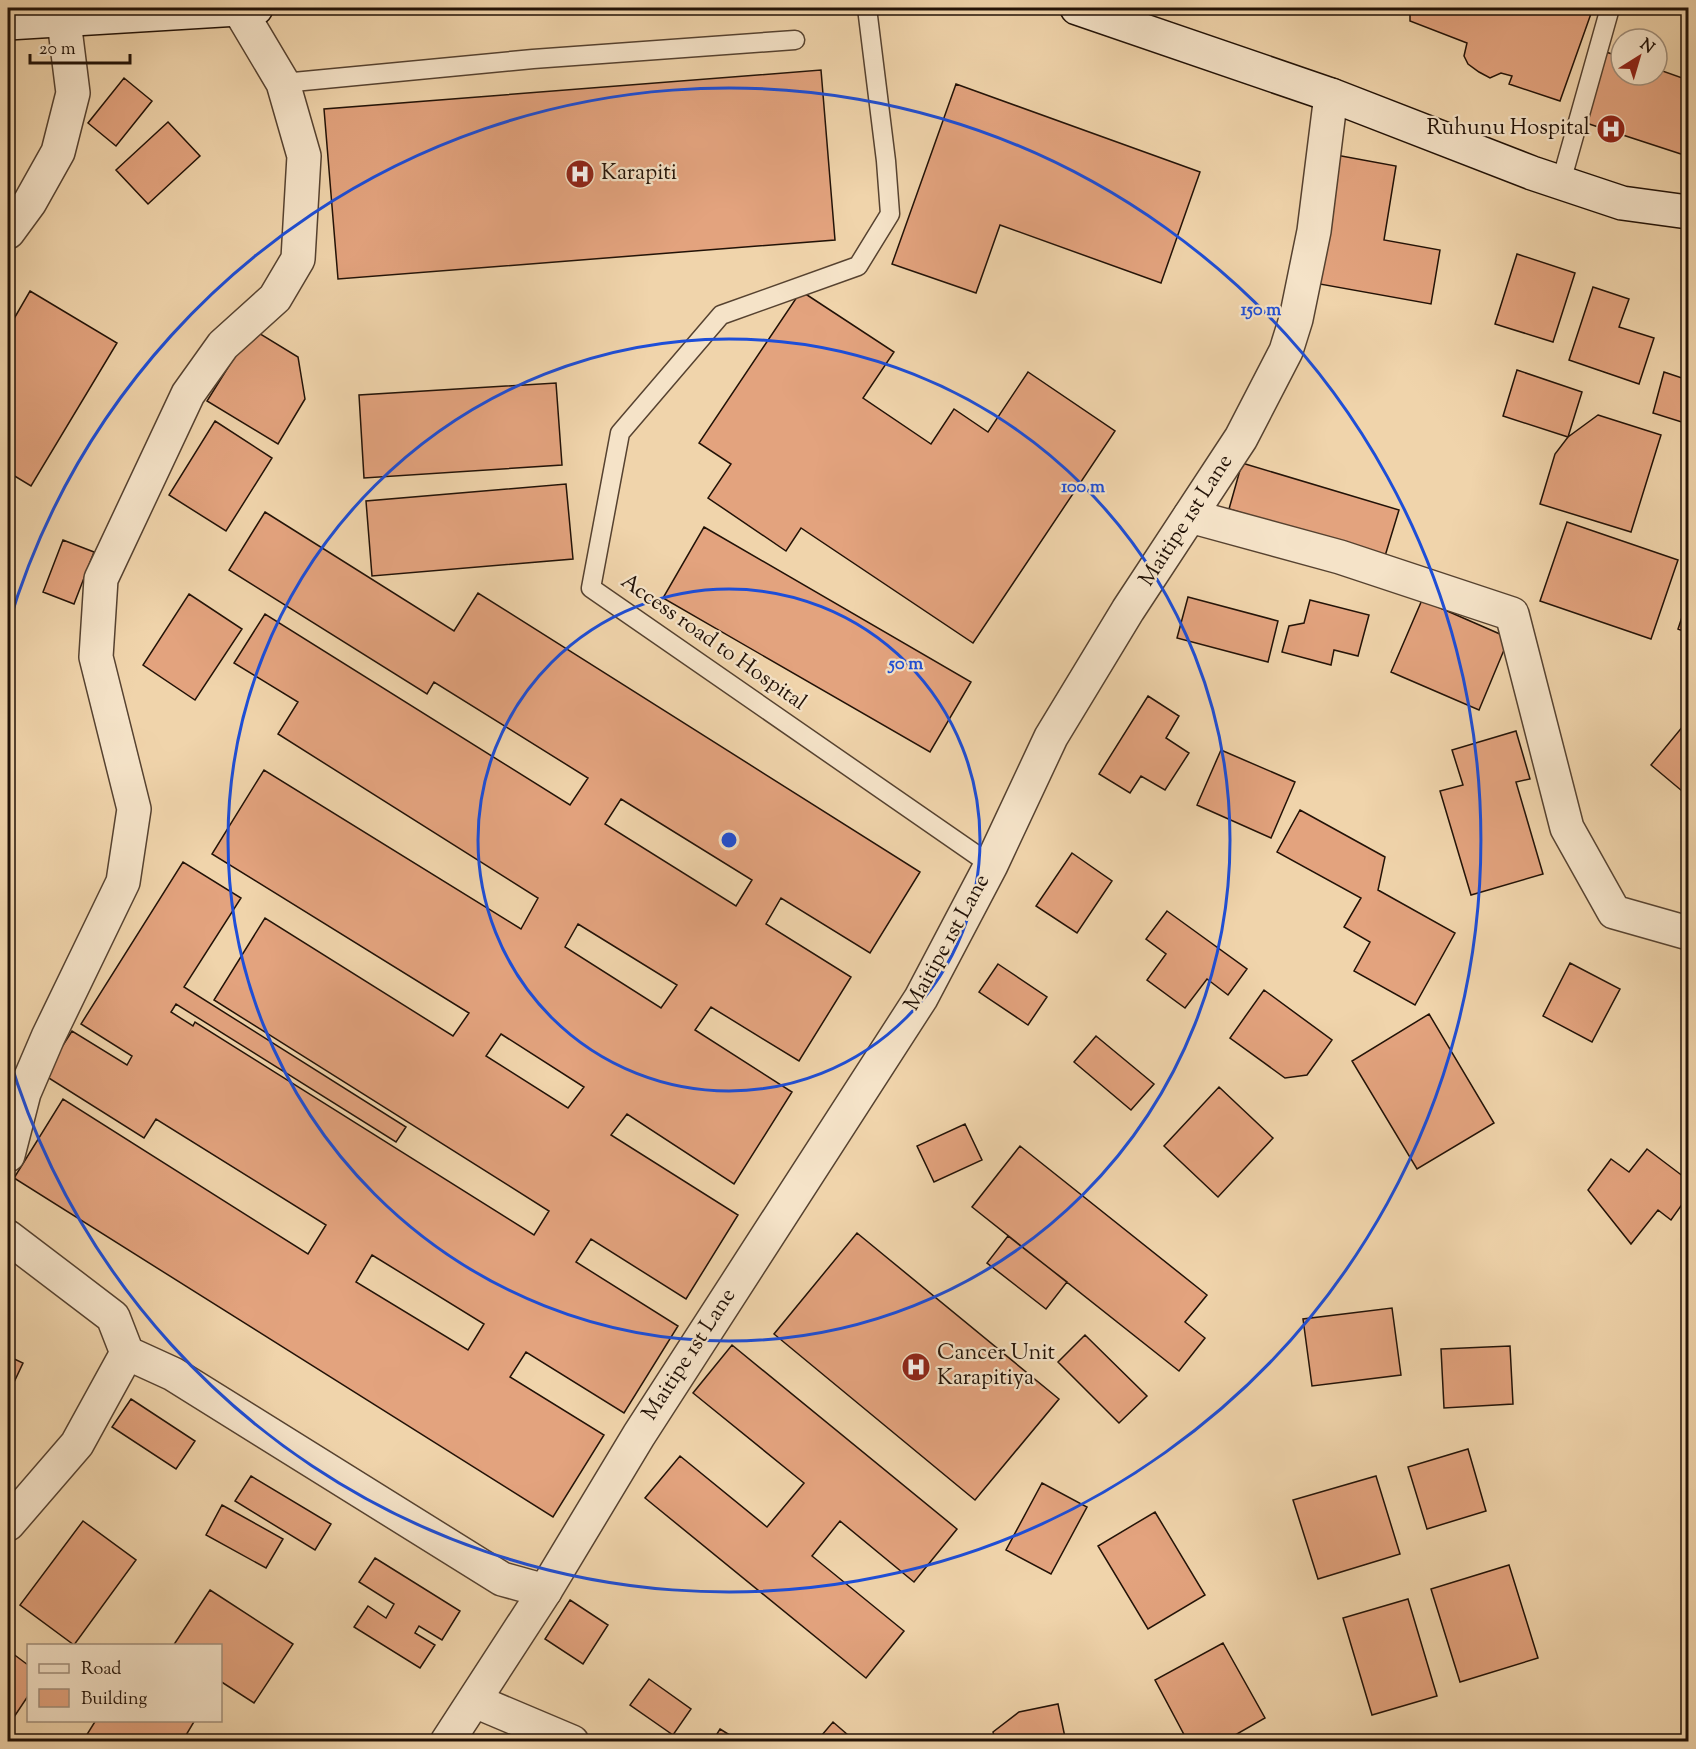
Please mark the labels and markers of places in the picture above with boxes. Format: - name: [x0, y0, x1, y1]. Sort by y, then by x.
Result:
- place label: Ruhunu Hospital: [1426, 113, 1590, 145]
- hospital icon: Ruhunu Hospital: [1595, 113, 1627, 145]
- hospital icon: Karapiti: [564, 158, 596, 190]
- place label: Karapiti: [601, 158, 677, 190]
- centre of rings: [719, 830, 739, 850]
- place label: Cancer Unit Karapitiya: [937, 1338, 1056, 1395]
- hospital icon: Cancer Unit Karapitiya: [900, 1351, 932, 1383]

